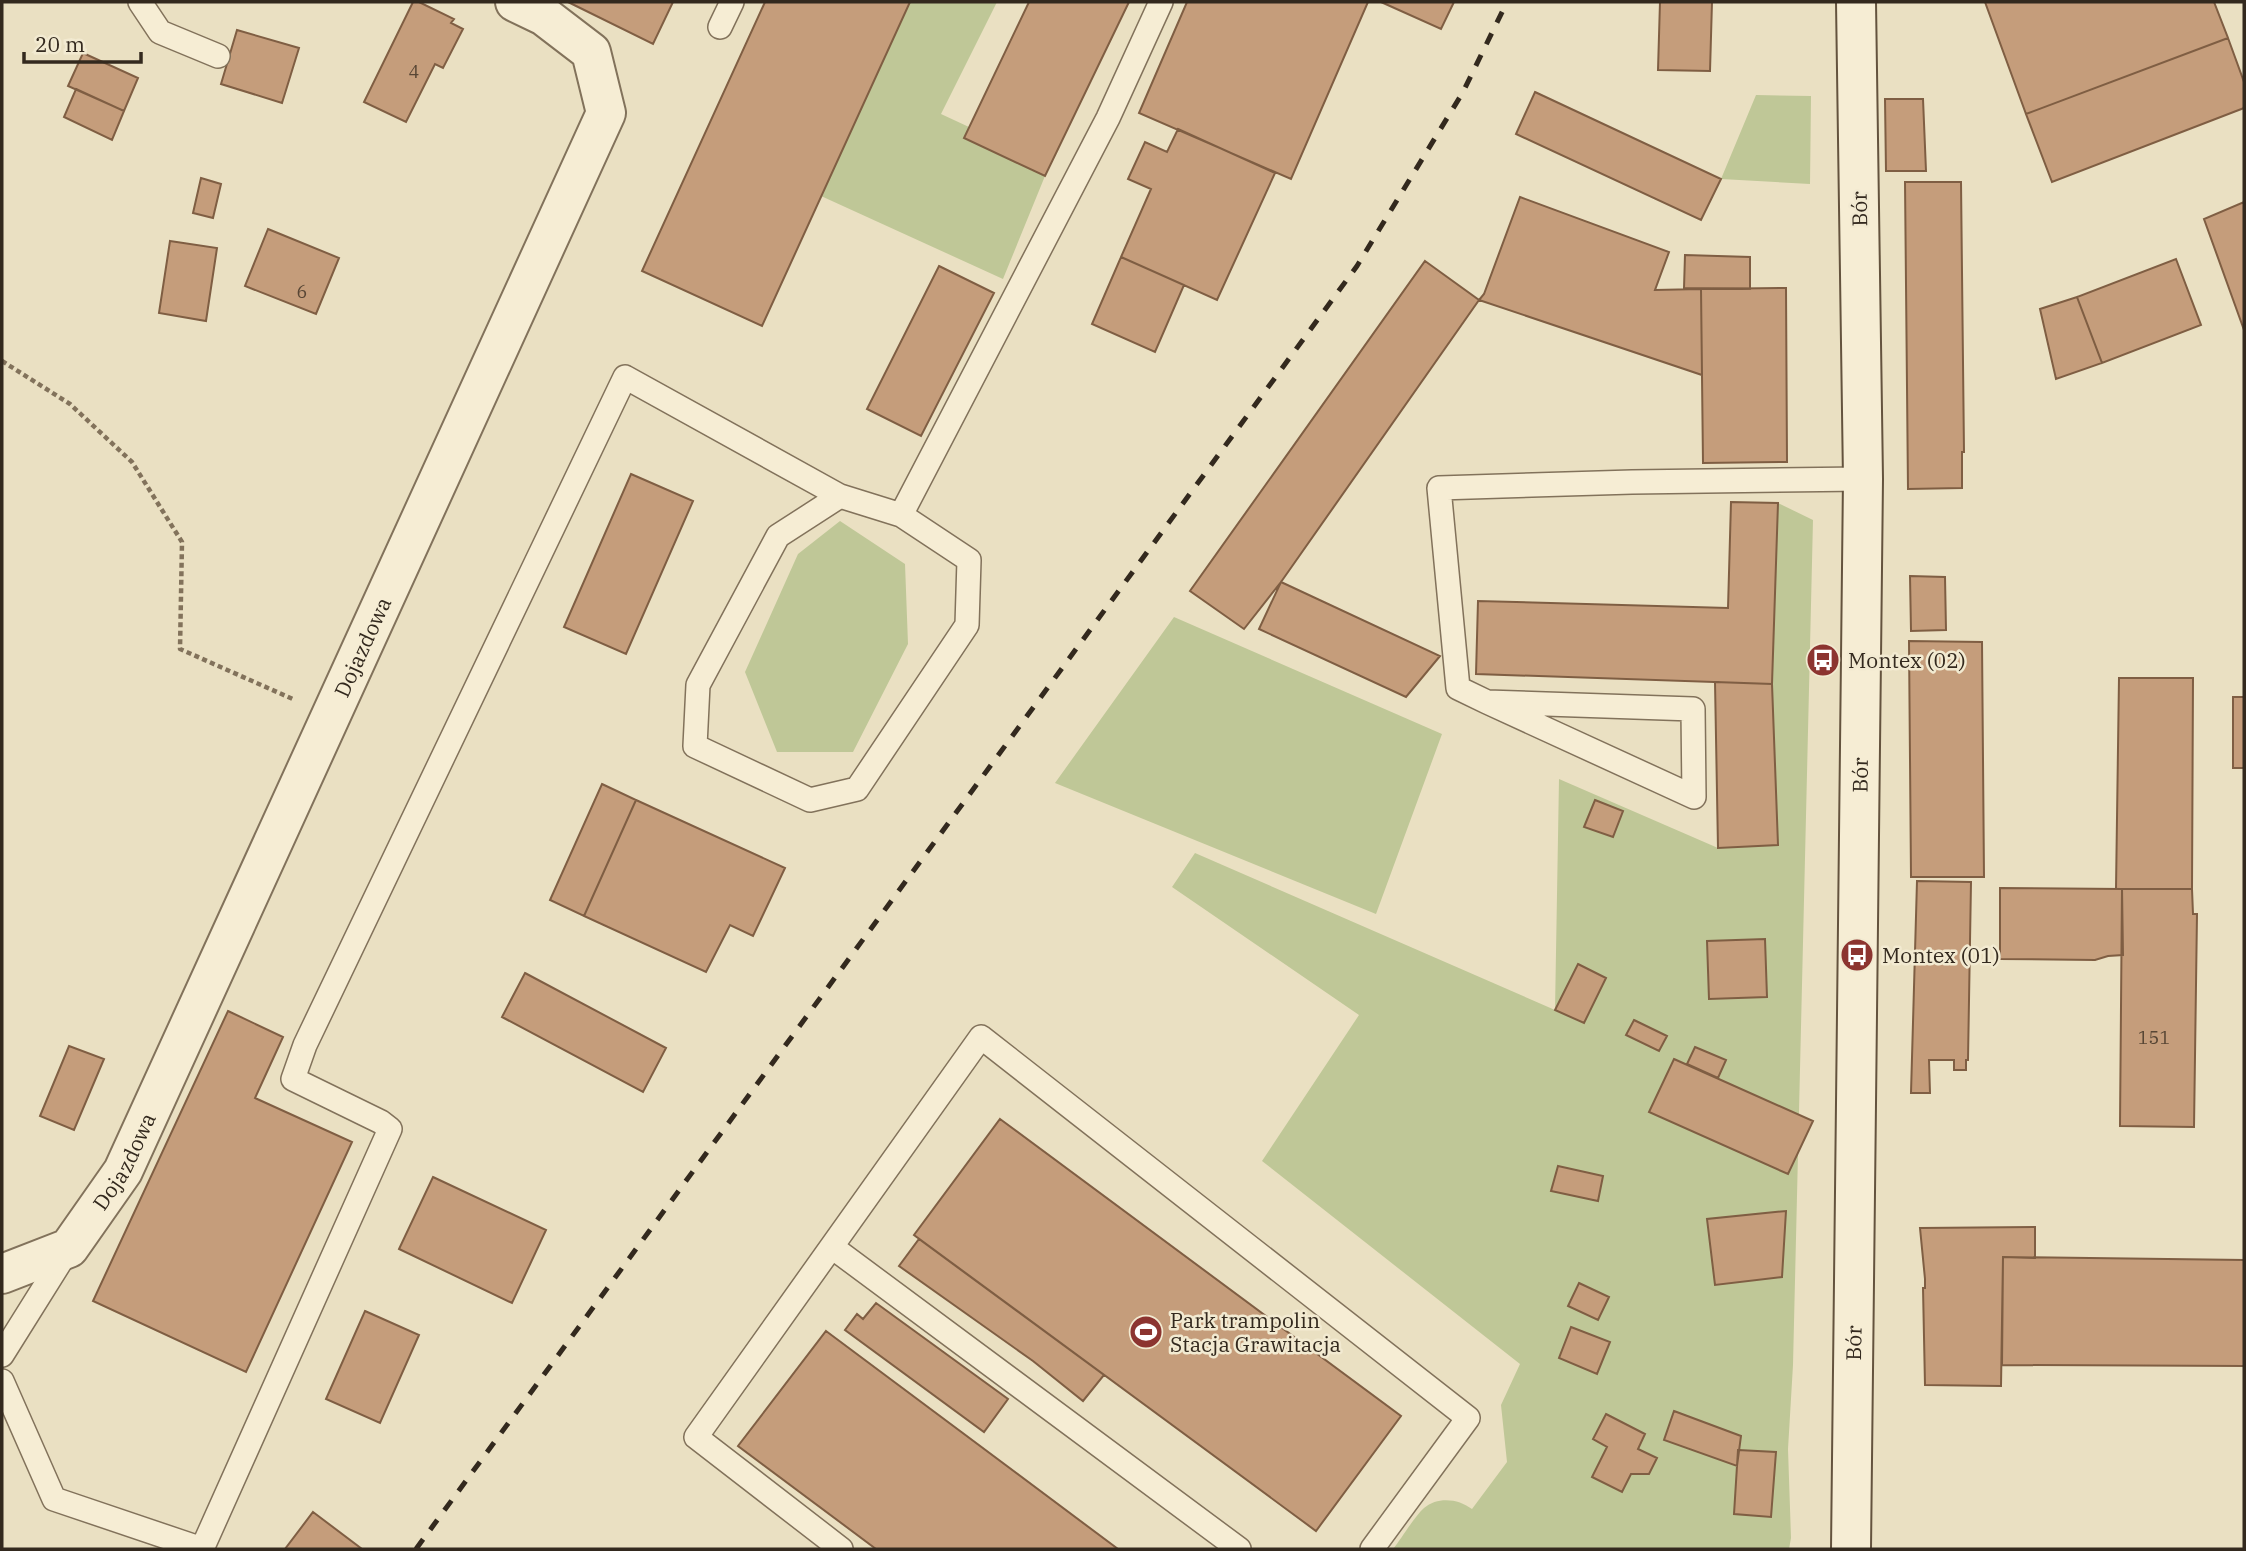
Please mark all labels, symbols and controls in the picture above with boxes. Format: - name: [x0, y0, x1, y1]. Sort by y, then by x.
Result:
- scale bar: [24, 21, 142, 65]
- text: 20 m: [35, 30, 85, 58]
- house number: 4: [409, 60, 419, 83]
- street label: Bór: [1845, 190, 1873, 227]
- house number: 6: [297, 280, 307, 303]
- street label: Dojazdowa: [327, 592, 397, 701]
- bus stop icon: Montex (02): [1804, 641, 1842, 679]
- place label: Montex (02): [1848, 646, 1966, 674]
- street label: Bór: [1845, 757, 1874, 793]
- bus stop icon: Montex (01): [1838, 936, 1876, 974]
- place label: Montex (01): [1882, 941, 2000, 969]
- house number: 151: [2138, 1026, 2170, 1049]
- street label: Dojazdowa: [86, 1108, 162, 1215]
- place label: Park trampolin Stacja Grawitacja: [1170, 1306, 1341, 1358]
- sports icon: Park trampolin Stacja Grawitacja: [1127, 1313, 1165, 1351]
- street label: Bór: [1839, 1325, 1868, 1361]

